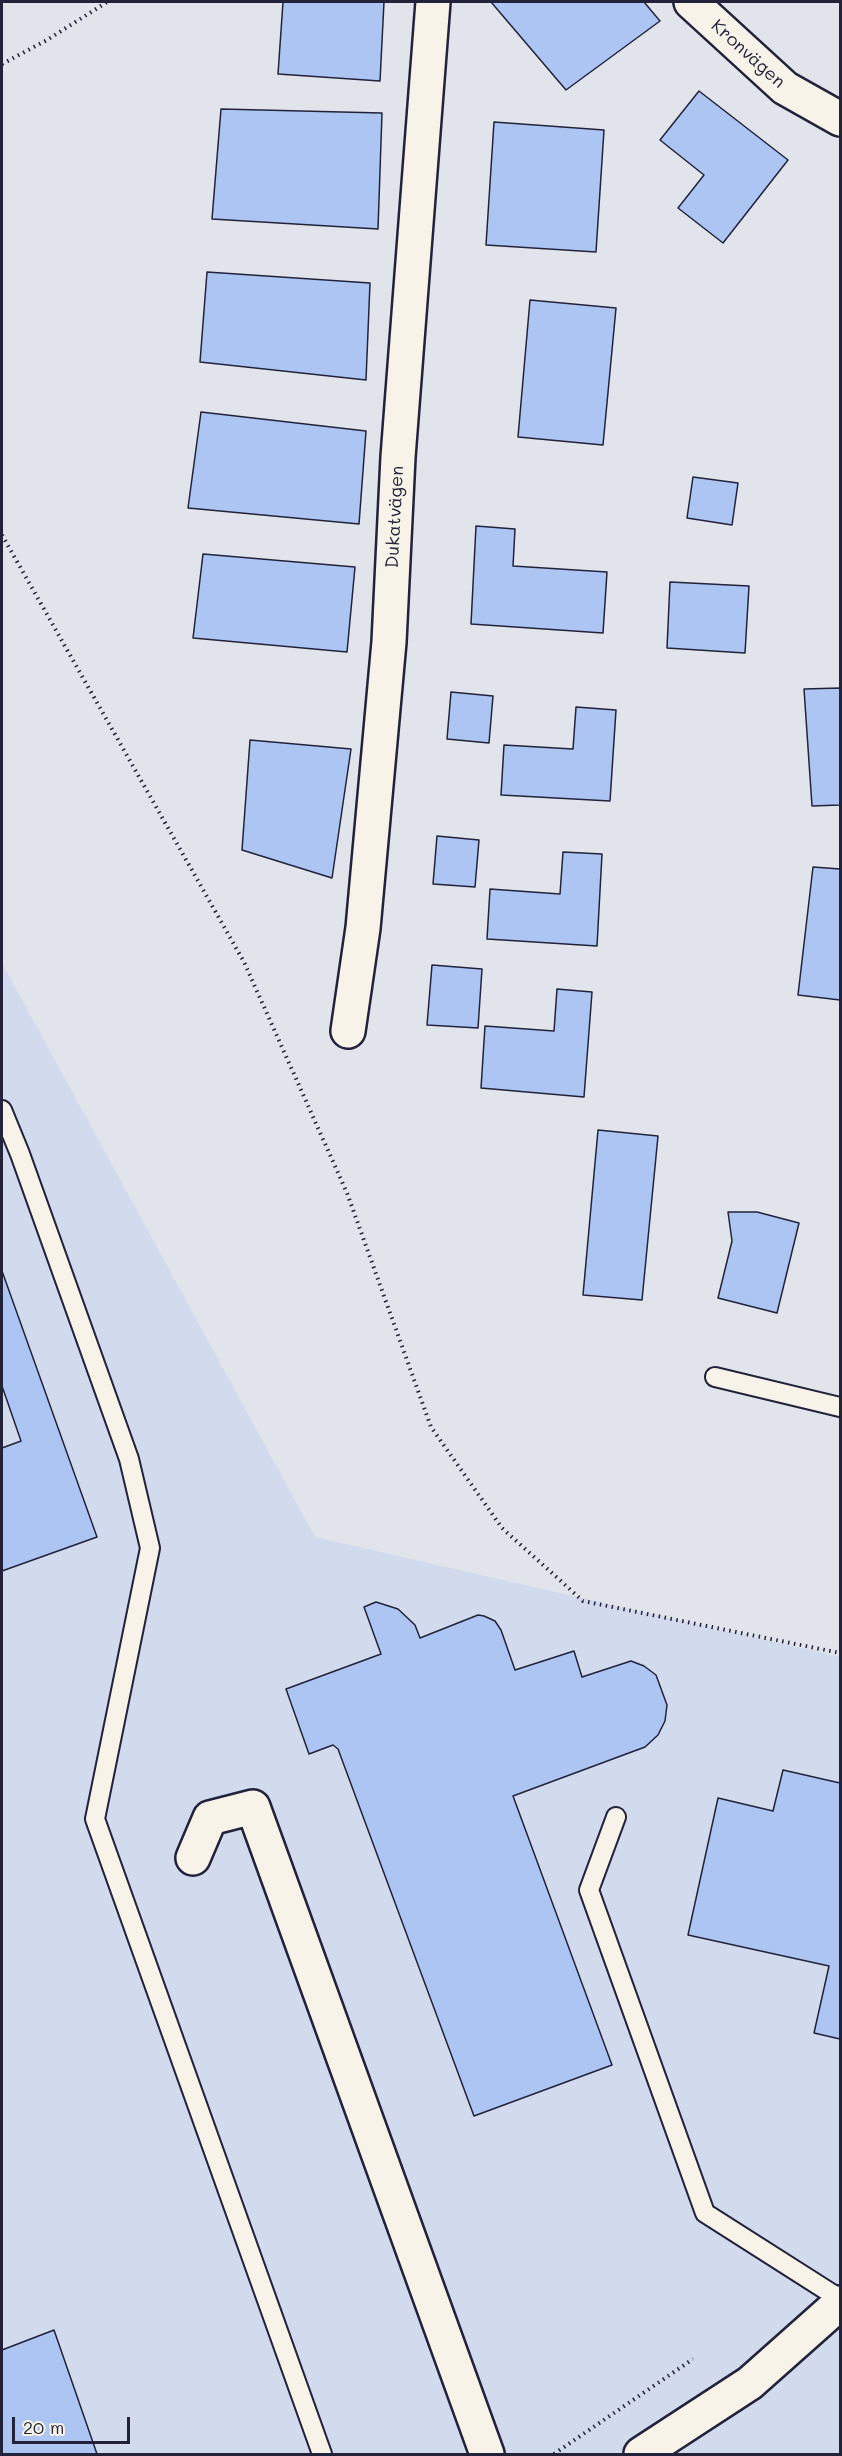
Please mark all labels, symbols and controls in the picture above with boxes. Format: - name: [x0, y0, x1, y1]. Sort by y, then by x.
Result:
- street label: Kronvägen: [707, 15, 789, 93]
- street label: Dukatvägen: [382, 465, 408, 569]
- scale bar: [15, 2405, 134, 2443]
- text: 20 m: [23, 2415, 64, 2439]

